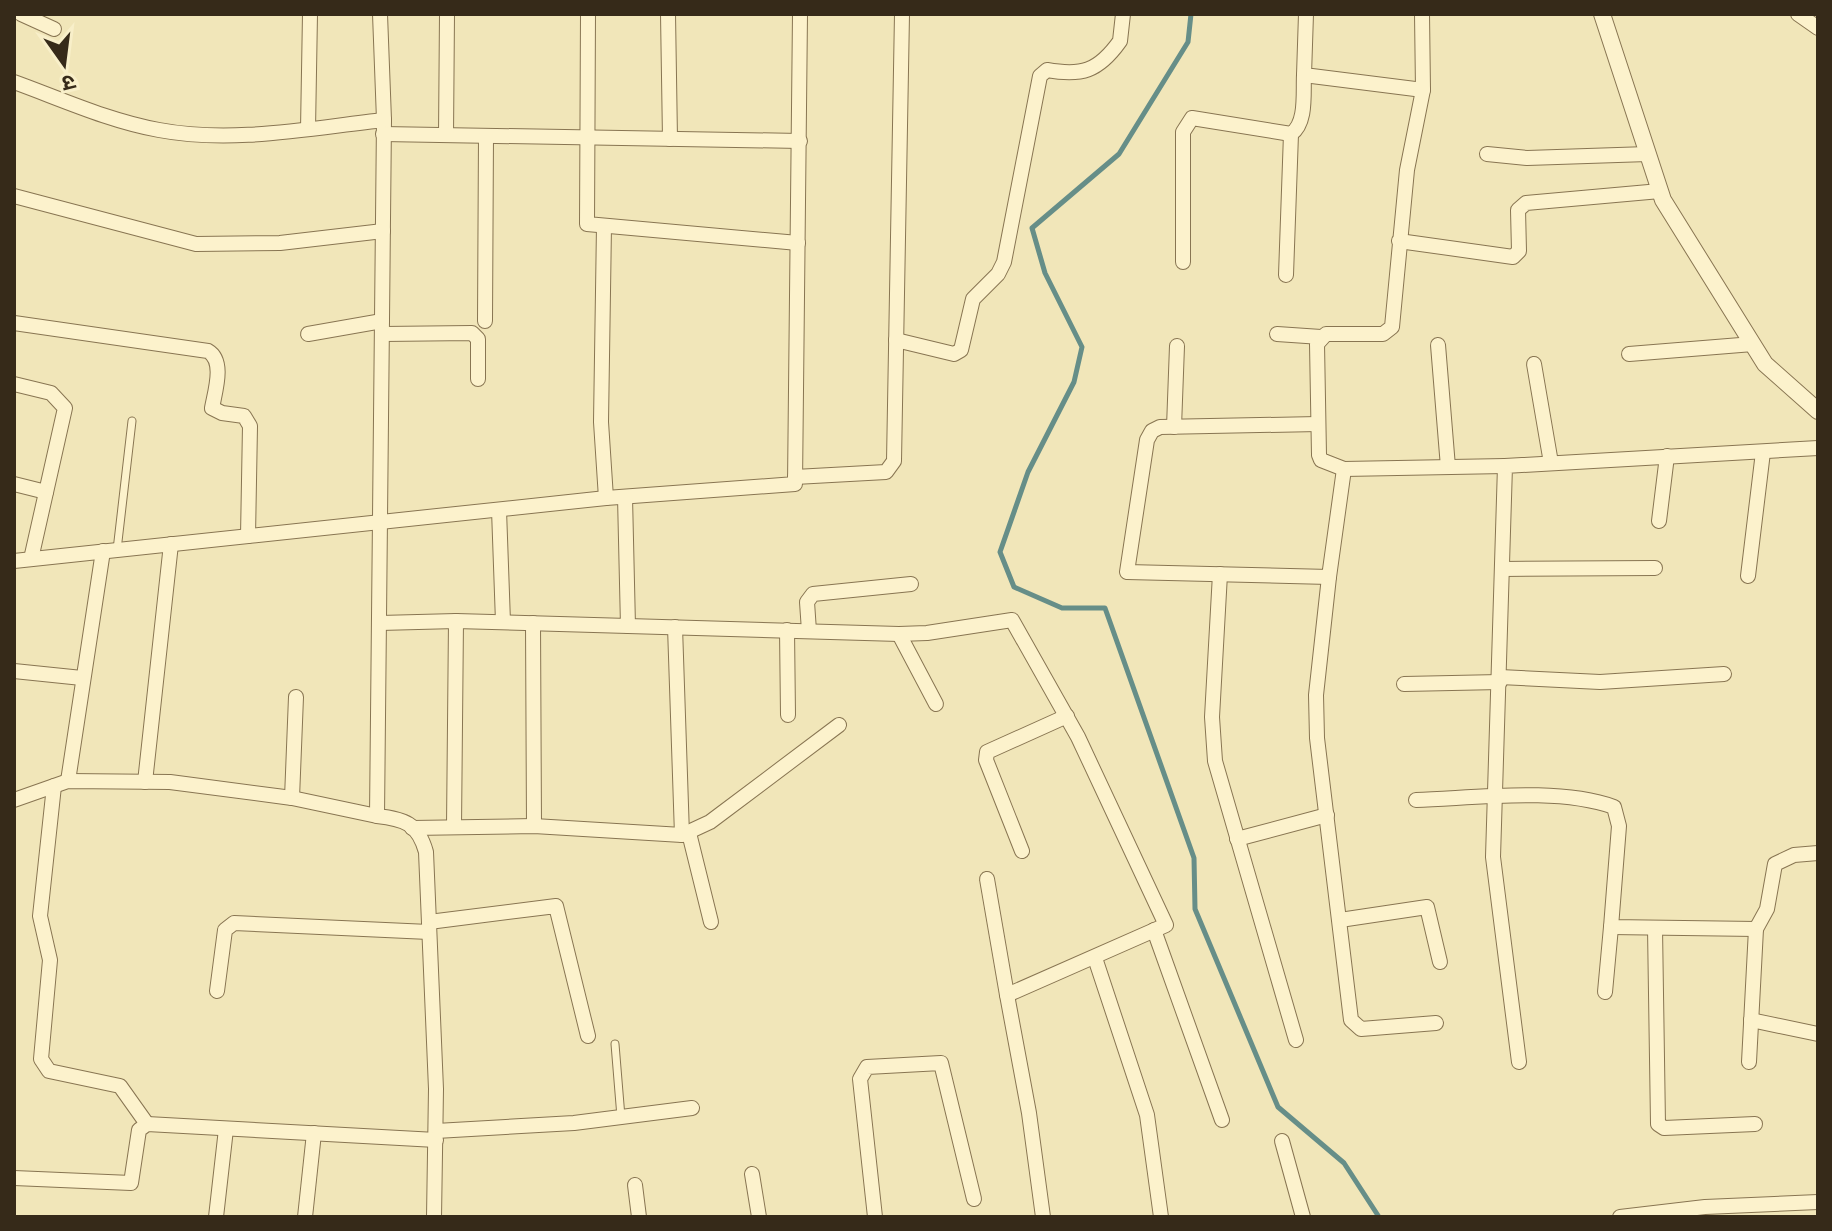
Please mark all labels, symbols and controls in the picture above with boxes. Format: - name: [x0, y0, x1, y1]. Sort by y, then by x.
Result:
- north arrow: [24, 24, 104, 104]
- text: उ: [58, 68, 79, 101]

